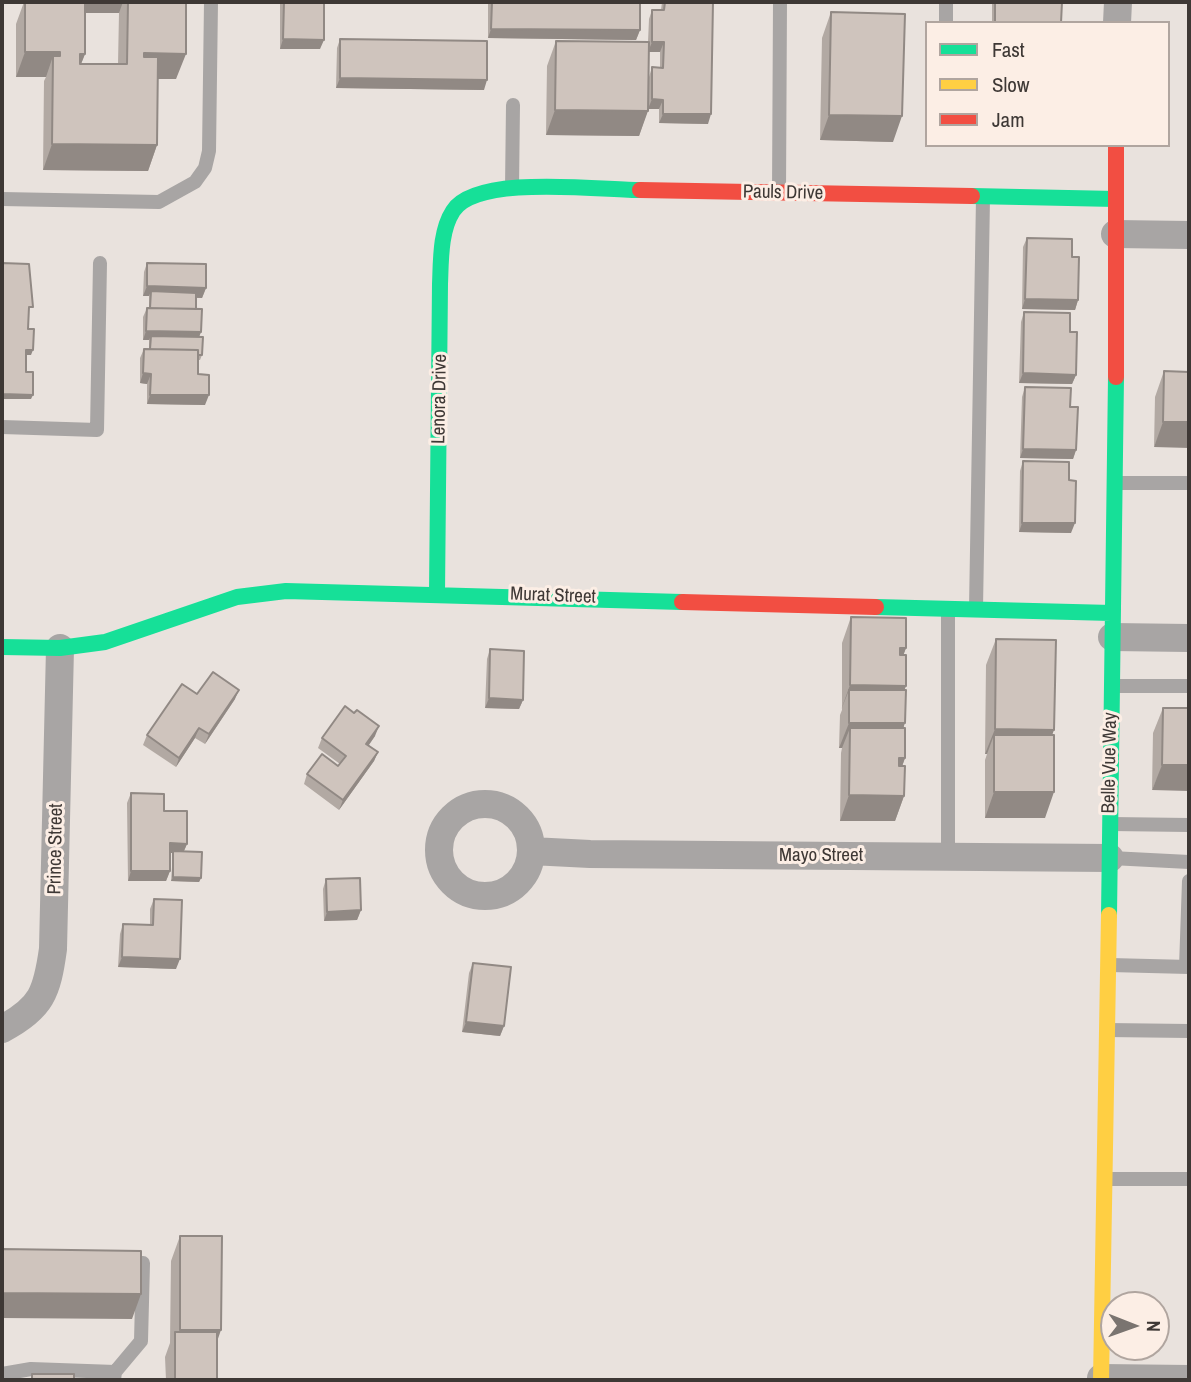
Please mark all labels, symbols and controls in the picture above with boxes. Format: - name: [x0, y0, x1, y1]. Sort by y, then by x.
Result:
- legend: [925, 21, 1170, 147]
- text: Fast: [992, 35, 1025, 64]
- text: Slow: [992, 70, 1029, 99]
- text: Jam: [992, 105, 1025, 134]
- street label: Pauls Drive: [743, 181, 823, 205]
- street label: Lenora Drive: [428, 354, 452, 444]
- street label: Murat Street: [510, 583, 596, 609]
- street label: Belle Vue Way: [1098, 712, 1122, 814]
- street label: Prince Street: [44, 803, 68, 895]
- street label: Mayo Street: [779, 845, 863, 867]
- north arrow: [1100, 1291, 1170, 1361]
- text: N: [1141, 1320, 1167, 1332]

